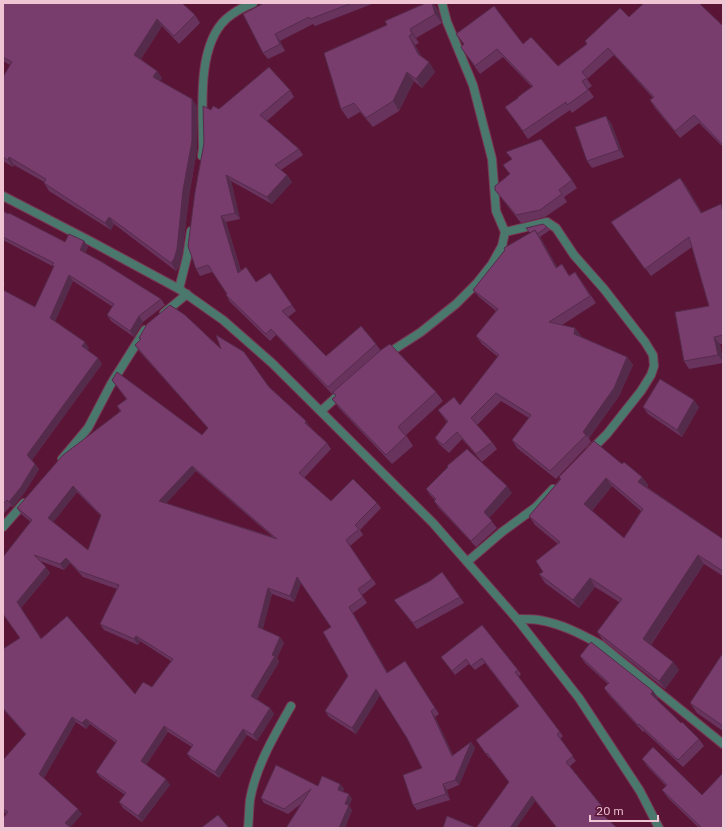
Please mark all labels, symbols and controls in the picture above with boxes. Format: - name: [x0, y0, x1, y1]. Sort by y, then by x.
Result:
- scale bar: [590, 797, 658, 823]
- text: 20 m: [596, 803, 624, 818]

